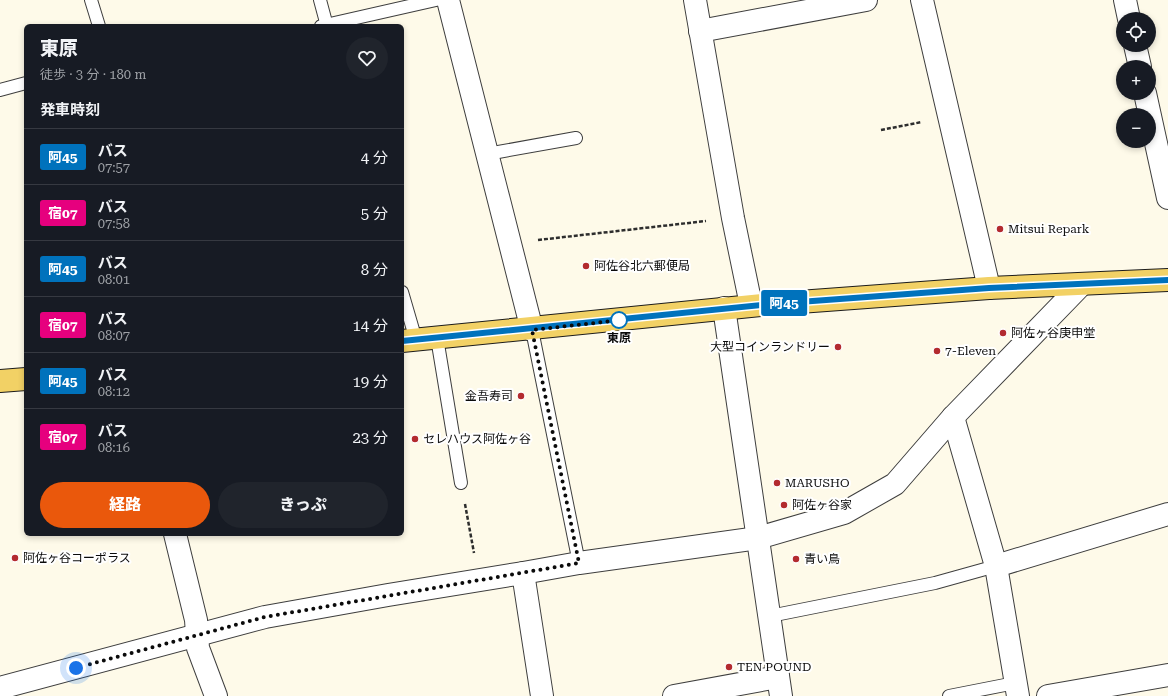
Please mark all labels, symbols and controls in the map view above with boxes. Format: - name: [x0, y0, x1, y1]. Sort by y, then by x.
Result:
- map controls: [1116, 12, 1156, 148]
- button: locate: [1116, 12, 1156, 52]
- text: 東原: [40, 37, 78, 60]
- button: heart: [346, 37, 388, 79]
- button: +: [1116, 60, 1156, 100]
- text: 徒歩 · 3 分 · 180 m: [40, 67, 146, 82]
- text: 発車時刻: [40, 101, 100, 119]
- button: −: [1116, 108, 1156, 148]
- text: バス: [98, 142, 128, 160]
- text: 阿45: [48, 149, 78, 165]
- text: 4 分: [361, 149, 388, 167]
- text: 07:57: [98, 160, 130, 175]
- text: バス: [98, 198, 128, 216]
- text: 宿07: [48, 205, 78, 221]
- text: 5 分: [361, 205, 388, 223]
- text: 07:58: [98, 216, 130, 231]
- place label: Mitsui Repark: [1008, 222, 1090, 236]
- marker: Mitsui Repark: [995, 224, 1005, 234]
- text: バス: [98, 254, 128, 272]
- place label: 阿佐谷北六郵便局: [594, 259, 690, 273]
- text: 阿45: [48, 261, 78, 277]
- text: 8 分: [361, 261, 388, 279]
- marker: 阿佐谷北六郵便局: [581, 261, 591, 271]
- text: 08:01: [98, 272, 130, 287]
- line badge: 阿45: [761, 290, 807, 316]
- text: 阿45: [769, 295, 799, 311]
- text: バス: [98, 310, 128, 328]
- marker: 東原: [610, 311, 628, 329]
- text: 宿07: [48, 317, 78, 333]
- text: 14 分: [352, 317, 388, 335]
- place label: 阿佐ヶ谷庚申堂: [1011, 326, 1095, 340]
- text: 08:07: [98, 328, 130, 343]
- marker: 阿佐ヶ谷庚申堂: [998, 328, 1008, 338]
- place label: 東原: [607, 331, 631, 345]
- place label: 大型コインランドリー: [710, 340, 830, 354]
- marker: 大型コインランドリー: [833, 342, 843, 352]
- place label: 7-Eleven: [945, 344, 996, 358]
- marker: 7-Eleven: [932, 346, 942, 356]
- text: バス: [98, 366, 128, 384]
- text: 阿45: [48, 373, 78, 389]
- text: 19 分: [352, 373, 388, 391]
- text: 08:12: [98, 384, 130, 399]
- place label: 金吾寿司: [465, 389, 513, 403]
- marker: 金吾寿司: [516, 391, 526, 401]
- text: バス: [98, 422, 128, 440]
- text: 宿07: [48, 429, 78, 445]
- text: 23 分: [352, 429, 388, 447]
- place label: セレハウス阿佐ヶ谷: [423, 432, 531, 446]
- marker: セレハウス阿佐ヶ谷: [410, 434, 420, 444]
- text: 08:16: [98, 440, 130, 455]
- place label: MARUSHO: [785, 476, 849, 490]
- marker: MARUSHO: [772, 478, 782, 488]
- button: 経路: [40, 482, 210, 528]
- button: きっぷ: [218, 482, 388, 528]
- place label: 阿佐ヶ谷家: [792, 498, 852, 512]
- marker: 阿佐ヶ谷家: [779, 500, 789, 510]
- place label: 阿佐ヶ谷コーポラス: [23, 551, 131, 565]
- place label: 青い鳥: [804, 552, 840, 566]
- marker: 阿佐ヶ谷コーポラス: [10, 553, 20, 563]
- marker: 青い鳥: [791, 554, 801, 564]
- your location: [66, 658, 86, 678]
- place label: TEN POUND: [737, 660, 811, 674]
- marker: TEN POUND: [724, 662, 734, 672]

